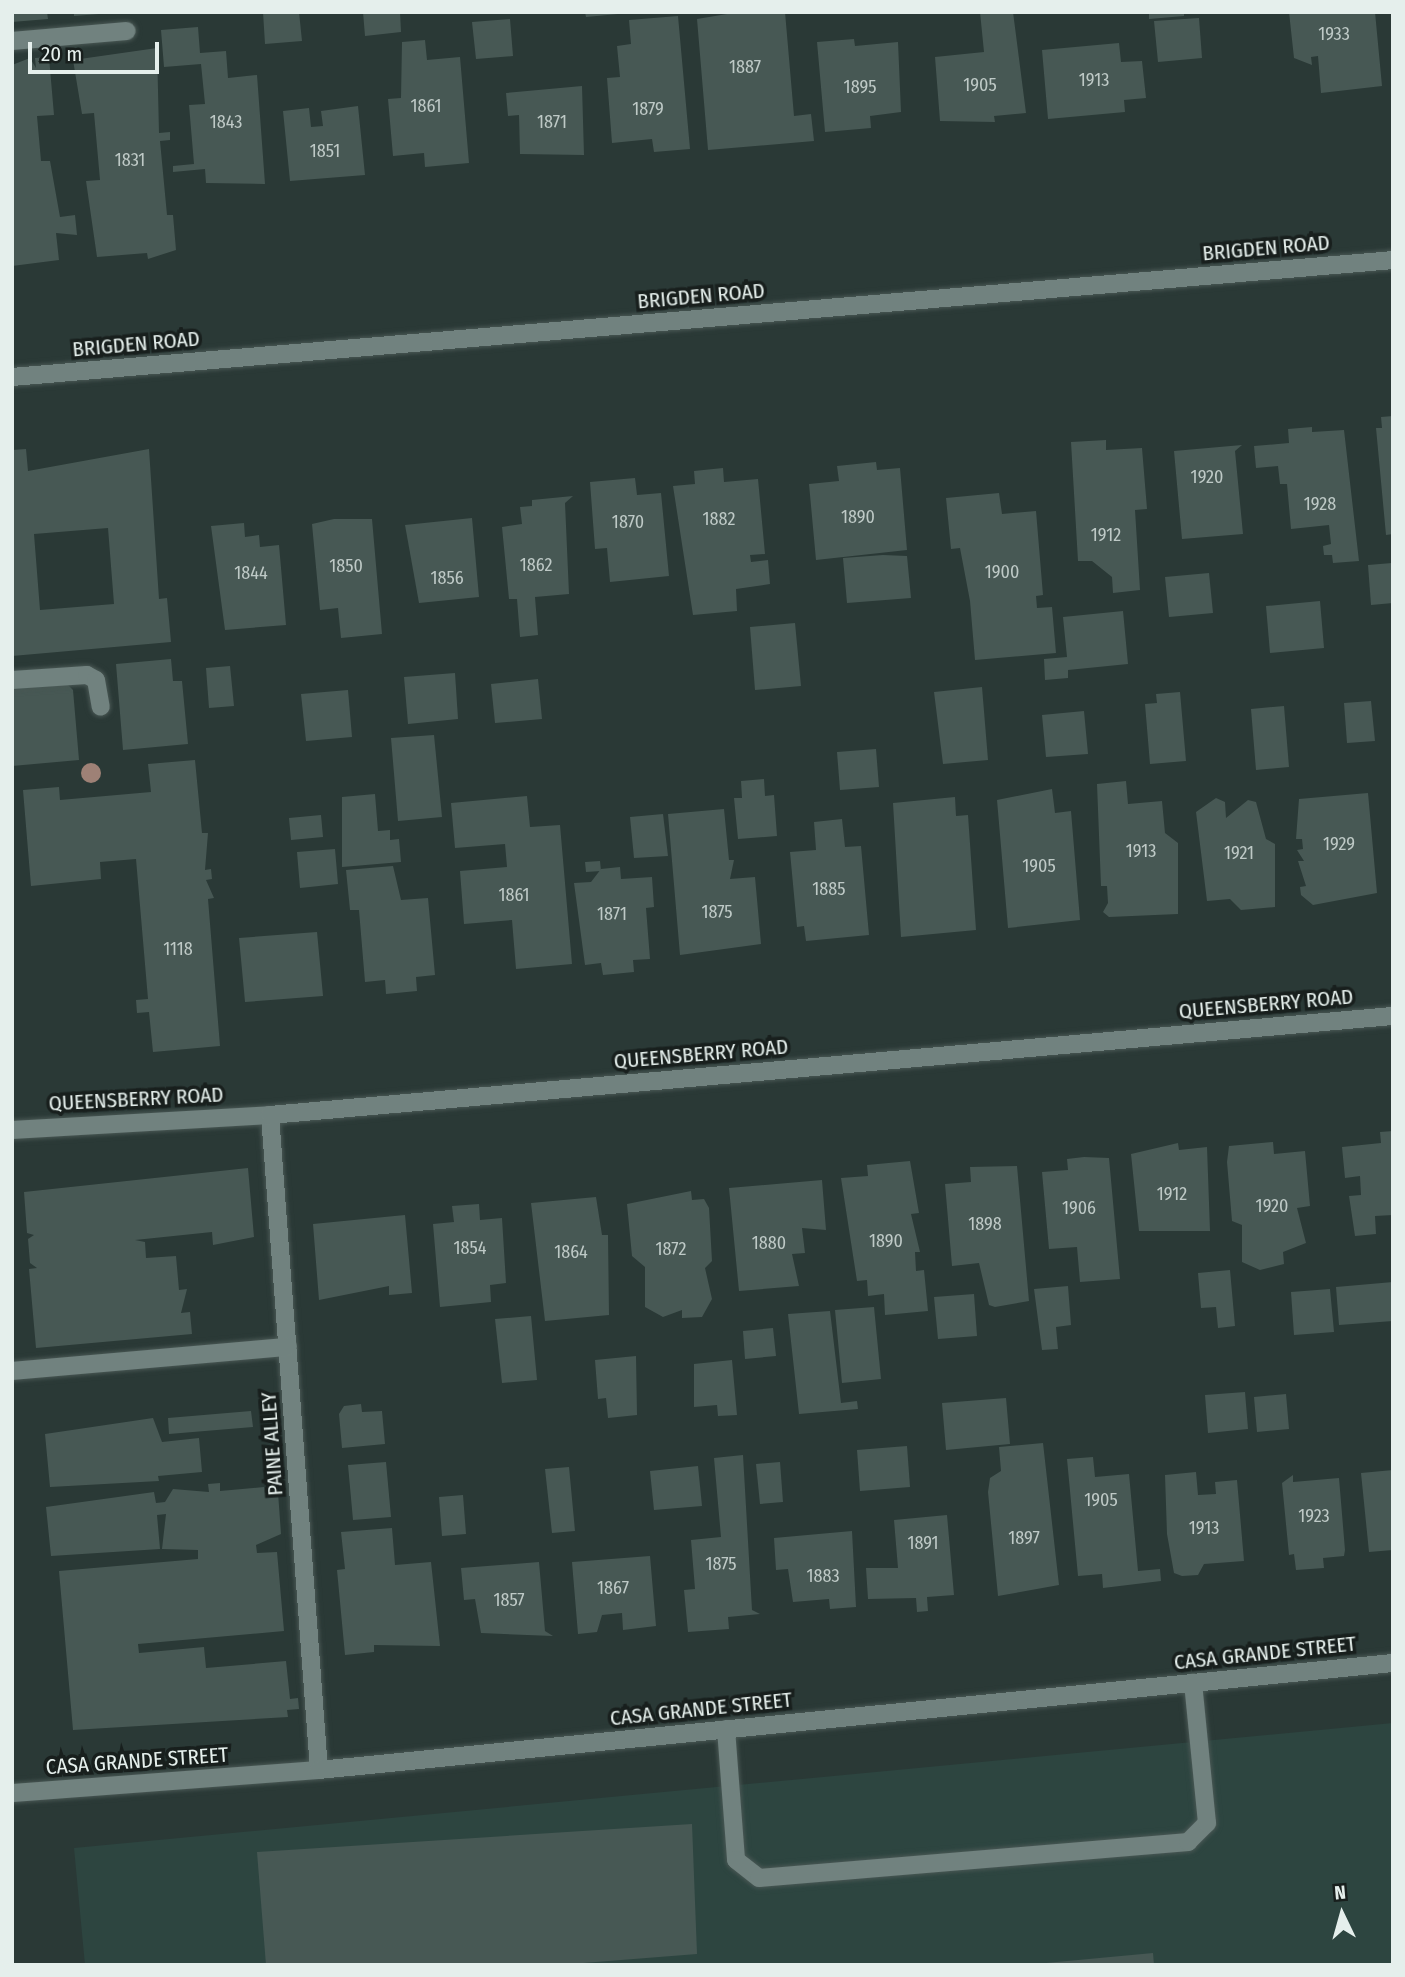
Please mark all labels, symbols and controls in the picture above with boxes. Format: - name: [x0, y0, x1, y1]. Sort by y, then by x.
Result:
- house number: 1933: [1318, 23, 1350, 45]
- scale bar: [32, 28, 163, 72]
- text: 20 m: [41, 41, 82, 67]
- house number: 1887: [729, 56, 761, 78]
- house number: 1913: [1079, 69, 1109, 91]
- house number: 1905: [963, 74, 997, 96]
- house number: 1895: [844, 76, 876, 98]
- house number: 1861: [410, 95, 442, 117]
- house number: 1879: [632, 98, 664, 120]
- house number: 1843: [210, 111, 242, 133]
- house number: 1871: [537, 111, 567, 133]
- house number: 1851: [310, 140, 340, 162]
- house number: 1831: [115, 149, 145, 171]
- street label: BRIGDEN ROAD: [1201, 230, 1331, 266]
- street label: BRIGDEN ROAD: [636, 278, 766, 314]
- street label: BRIGDEN ROAD: [71, 326, 201, 362]
- house number: 1920: [1191, 466, 1223, 488]
- house number: 1928: [1304, 493, 1336, 515]
- house number: 1890: [841, 506, 875, 528]
- house number: 1882: [703, 508, 735, 530]
- house number: 1870: [612, 511, 644, 533]
- house number: 1912: [1091, 524, 1121, 546]
- house number: 1862: [520, 554, 552, 576]
- house number: 1850: [329, 555, 363, 577]
- house number: 1900: [985, 561, 1019, 583]
- house number: 1844: [234, 562, 268, 584]
- house number: 1856: [430, 567, 464, 589]
- house number: 1929: [1323, 833, 1355, 855]
- house number: 1913: [1126, 840, 1156, 862]
- house number: 1921: [1224, 842, 1254, 864]
- house number: 1905: [1022, 855, 1056, 877]
- house number: 1885: [812, 878, 846, 900]
- house number: 1861: [498, 884, 530, 906]
- house number: 1875: [701, 901, 733, 923]
- house number: 1871: [597, 903, 627, 925]
- house number: 1118: [163, 938, 193, 960]
- street label: QUEENSBERRY ROAD: [1178, 984, 1354, 1024]
- street label: QUEENSBERRY ROAD: [613, 1034, 789, 1074]
- street label: QUEENSBERRY ROAD: [48, 1082, 224, 1116]
- house number: 1912: [1157, 1183, 1187, 1205]
- house number: 1920: [1256, 1195, 1288, 1217]
- house number: 1906: [1062, 1197, 1096, 1219]
- house number: 1898: [968, 1213, 1002, 1235]
- house number: 1890: [869, 1230, 903, 1252]
- house number: 1880: [752, 1232, 786, 1254]
- house number: 1854: [454, 1237, 486, 1259]
- house number: 1872: [656, 1238, 686, 1260]
- house number: 1864: [554, 1241, 588, 1263]
- street label: PAINE ALLEY: [256, 1391, 288, 1497]
- house number: 1905: [1084, 1489, 1118, 1511]
- house number: 1923: [1298, 1505, 1330, 1527]
- house number: 1913: [1189, 1517, 1219, 1539]
- house number: 1897: [1008, 1527, 1040, 1549]
- house number: 1891: [907, 1532, 939, 1554]
- house number: 1875: [705, 1553, 737, 1575]
- house number: 1883: [806, 1565, 840, 1587]
- house number: 1867: [597, 1577, 629, 1599]
- house number: 1857: [493, 1589, 525, 1611]
- street label: CASA GRANDE STREET: [1173, 1631, 1357, 1675]
- street label: CASA GRANDE STREET: [609, 1687, 793, 1731]
- street label: CASA GRANDE STREET: [45, 1742, 229, 1780]
- north arrow: [1307, 1879, 1377, 1949]
- text: N: [1333, 1881, 1347, 1905]

